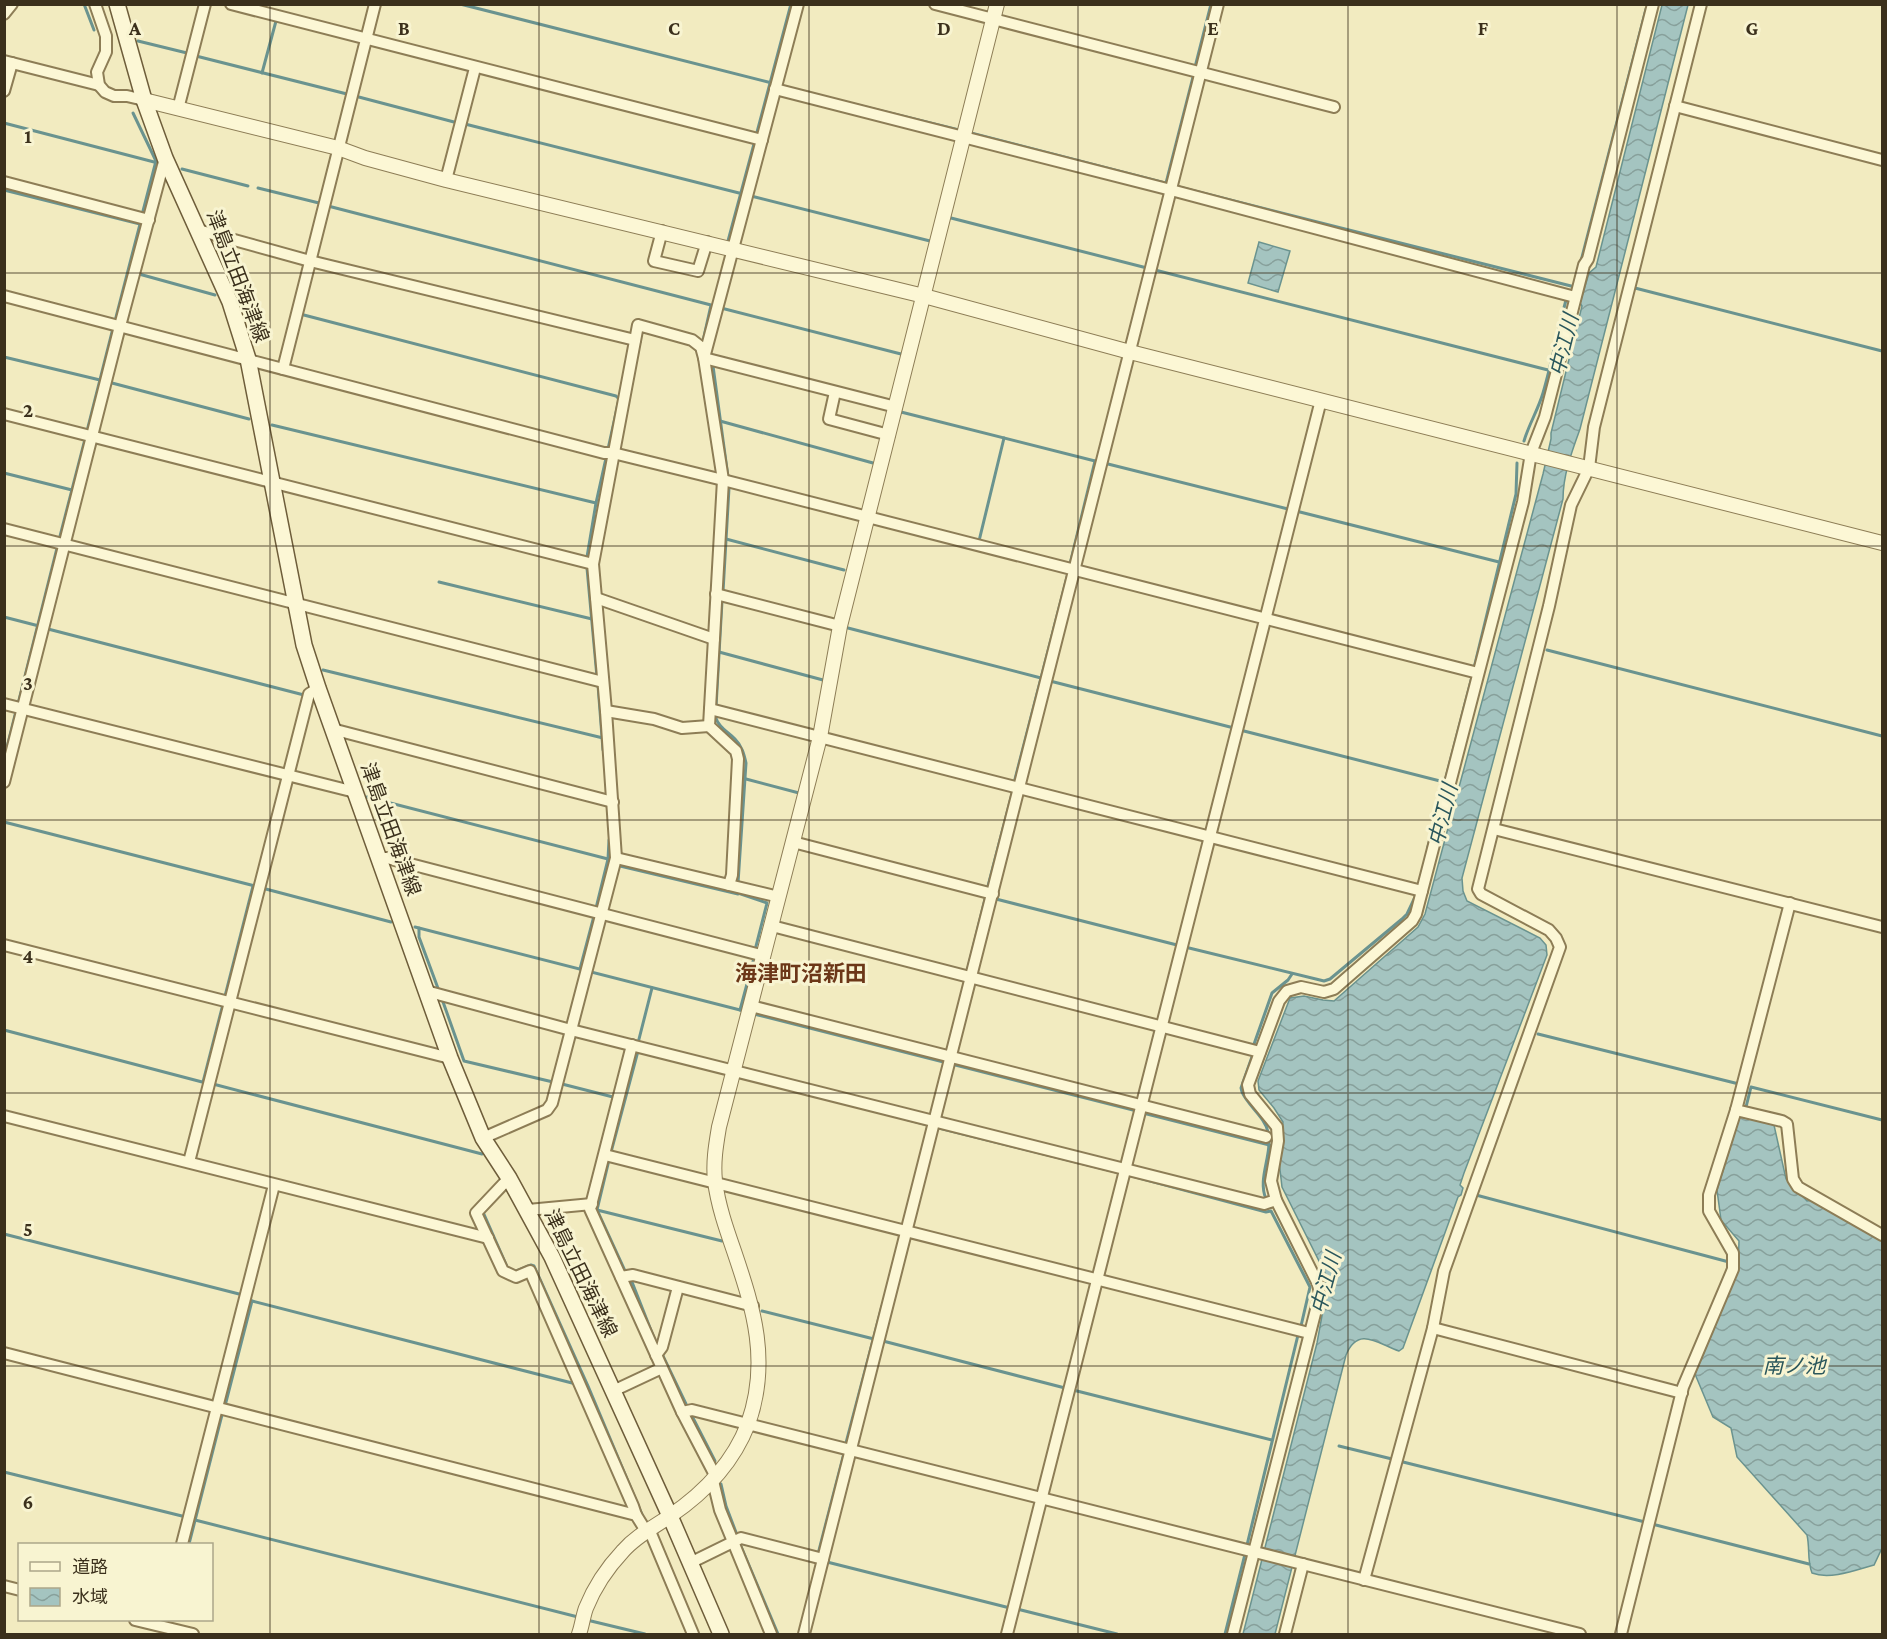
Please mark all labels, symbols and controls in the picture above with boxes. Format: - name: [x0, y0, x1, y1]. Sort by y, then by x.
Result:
- text: A: [128, 17, 142, 39]
- text: B: [398, 17, 410, 39]
- text: C: [668, 17, 680, 39]
- text: D: [937, 17, 951, 39]
- text: E: [1207, 17, 1219, 39]
- text: F: [1478, 17, 1489, 39]
- text: G: [1746, 17, 1759, 39]
- text: 1: [24, 125, 32, 147]
- street label: 津島立田海津線: [203, 207, 273, 345]
- water label: 中江川: [1545, 310, 1584, 378]
- text: 2: [23, 399, 33, 421]
- text: 3: [23, 672, 33, 694]
- street label: 津島立田海津線: [357, 759, 425, 899]
- water label: 中江川: [1424, 780, 1463, 848]
- text: 4: [23, 945, 34, 967]
- district label: 海津町沼新田: [735, 961, 867, 986]
- street label: 津島立田海津線: [540, 1205, 622, 1341]
- text: 5: [23, 1218, 33, 1240]
- water label: 中江川: [1306, 1248, 1346, 1317]
- water label: 南ノ池: [1763, 1354, 1827, 1378]
- text: 6: [23, 1491, 33, 1513]
- legend: [18, 1543, 213, 1621]
- text: 道路: [72, 1557, 108, 1577]
- text: 水域: [72, 1587, 108, 1607]

